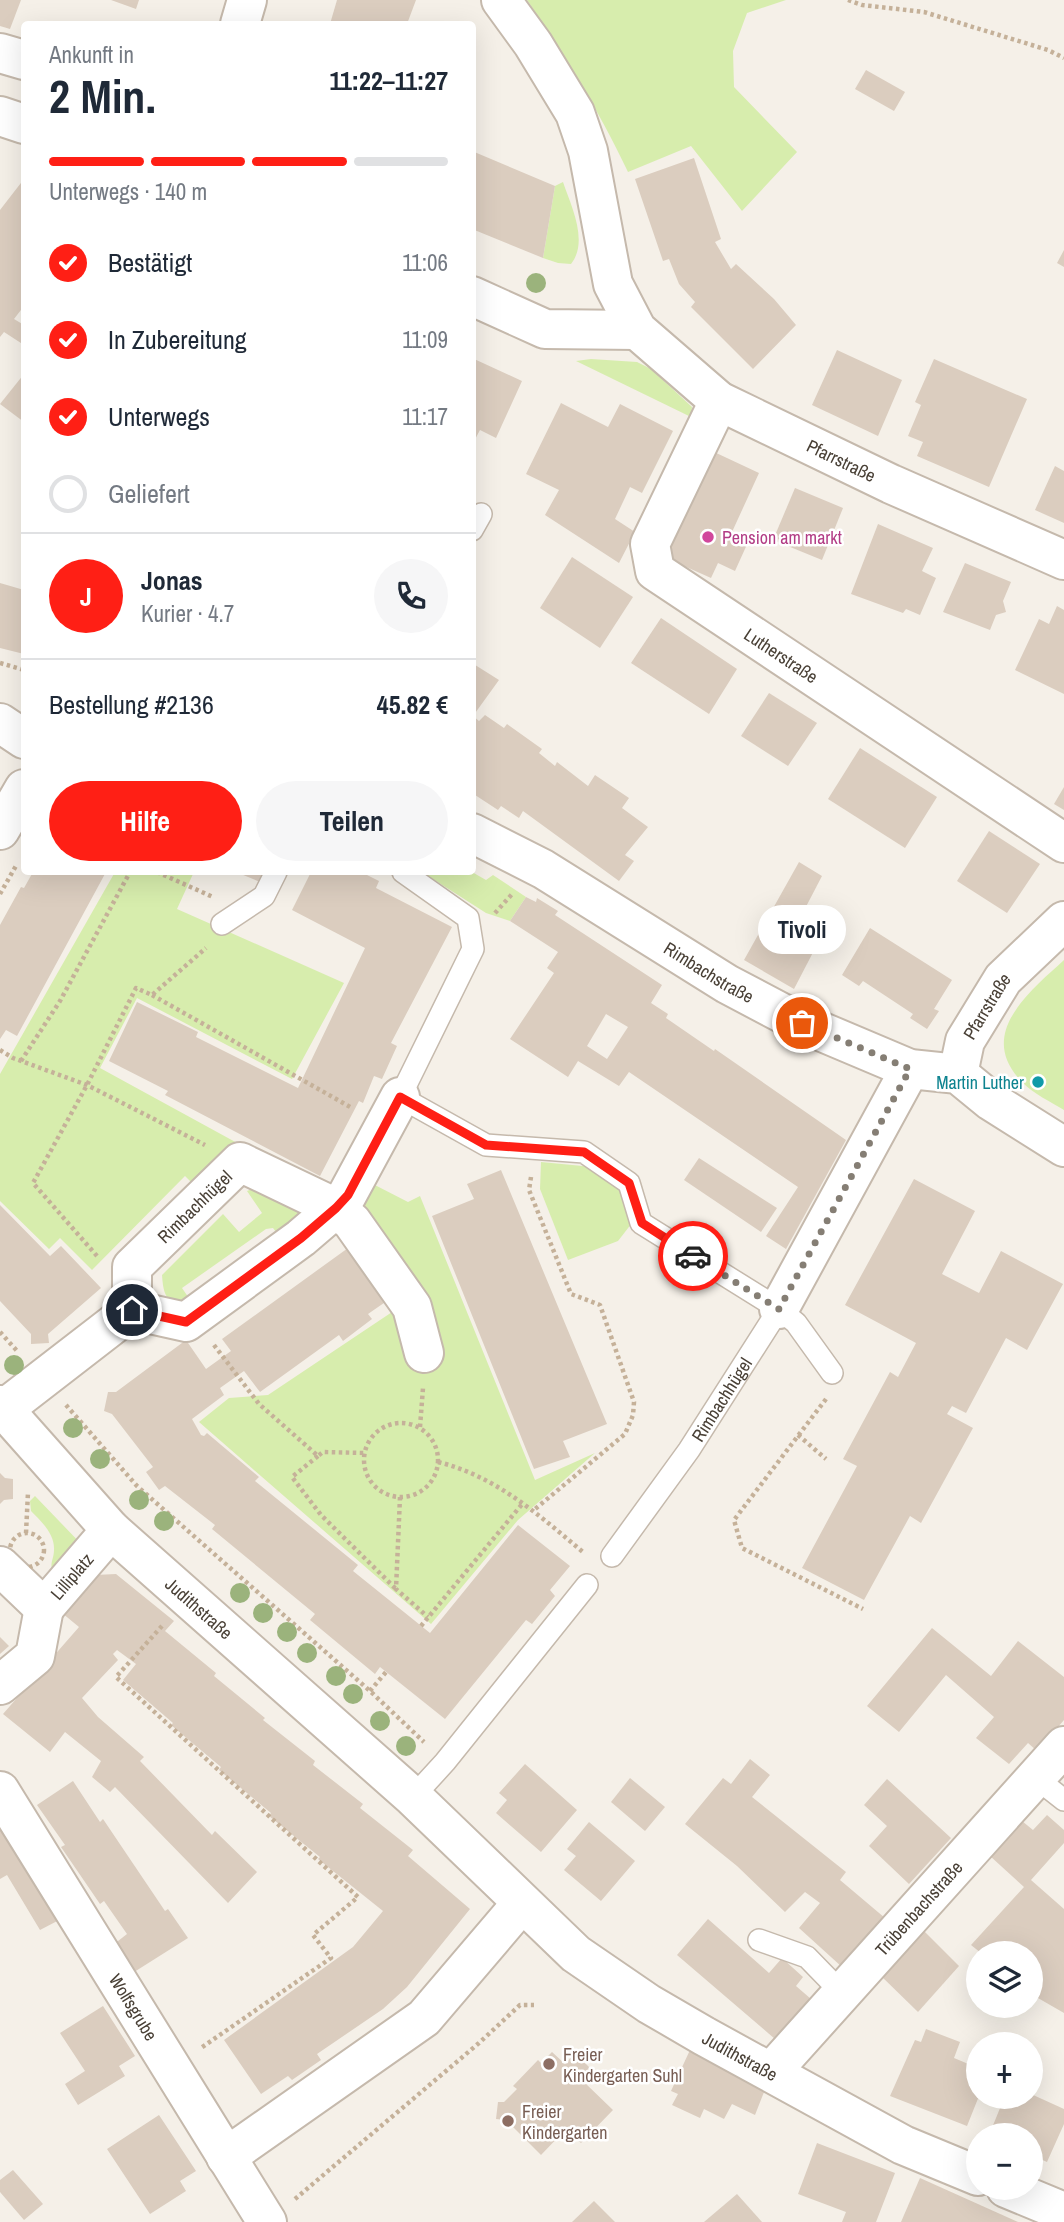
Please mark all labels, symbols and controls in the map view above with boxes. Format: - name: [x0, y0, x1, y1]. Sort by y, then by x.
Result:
- text: Ankunft in: [49, 39, 134, 70]
- text: 11:22–11:27: [329, 63, 448, 98]
- text: 2 Min.: [49, 65, 156, 127]
- text: Unterwegs · 140 m: [49, 176, 207, 207]
- icon: check: [49, 244, 87, 282]
- text: Bestätigt: [108, 245, 192, 280]
- text: 11:06: [402, 247, 448, 278]
- icon: check: [49, 321, 87, 359]
- text: In Zubereitung: [108, 322, 247, 357]
- text: 11:09: [402, 324, 448, 355]
- icon: check: [49, 398, 87, 436]
- text: Unterwegs: [108, 399, 210, 434]
- text: 11:17: [402, 401, 448, 432]
- street label: Pfarrstraße: [803, 433, 880, 487]
- text: Geliefert: [108, 476, 190, 511]
- place label: Pension am markt: [722, 525, 842, 550]
- marker: Pension am markt: [700, 529, 716, 545]
- button: phone: [374, 559, 448, 633]
- text: Jonas: [141, 563, 203, 598]
- text: J: [80, 579, 92, 614]
- text: Kurier · 4.7: [141, 598, 234, 629]
- street label: Lutherstraße: [740, 621, 823, 689]
- text: Bestellung #2136: [49, 687, 214, 722]
- text: 45.82 €: [377, 687, 448, 722]
- button: Hilfe: [49, 781, 242, 861]
- button: Teilen: [256, 781, 448, 861]
- callout: Tivoli: [758, 904, 846, 953]
- text: Tivoli: [778, 914, 826, 945]
- street label: Rimbachstraße: [659, 935, 758, 1009]
- street label: Pfarrstraße: [957, 966, 1016, 1044]
- pin: [772, 993, 832, 1053]
- icon: bag: [783, 1004, 821, 1042]
- place label: Martin Luther: [936, 1070, 1024, 1095]
- marker: Martin Luther: [1030, 1074, 1046, 1090]
- street label: Rimbachhügel: [152, 1164, 237, 1249]
- courier: [658, 1221, 728, 1291]
- icon: car: [674, 1237, 712, 1275]
- pin: [102, 1280, 162, 1340]
- icon: home: [113, 1291, 151, 1329]
- street label: Rimbachhügel: [685, 1353, 757, 1446]
- street label: Lilliplatz: [44, 1547, 99, 1605]
- street label: Judithstraße: [160, 1571, 238, 1645]
- street label: Trübenbachstraße: [869, 1855, 968, 1961]
- map controls: [966, 1941, 1043, 2200]
- button: layers: [966, 1941, 1043, 2018]
- street label: Wolfsgrube: [104, 1969, 164, 2045]
- street label: Judithstraße: [698, 2025, 782, 2087]
- button: +: [966, 2032, 1043, 2109]
- place label: Freier Kindergarten Suhl: [563, 2042, 682, 2088]
- marker: Freier Kindergarten Suhl: [541, 2056, 557, 2072]
- place label: Freier Kindergarten: [522, 2099, 607, 2145]
- marker: Freier Kindergarten: [500, 2113, 516, 2129]
- button: −: [966, 2123, 1043, 2200]

